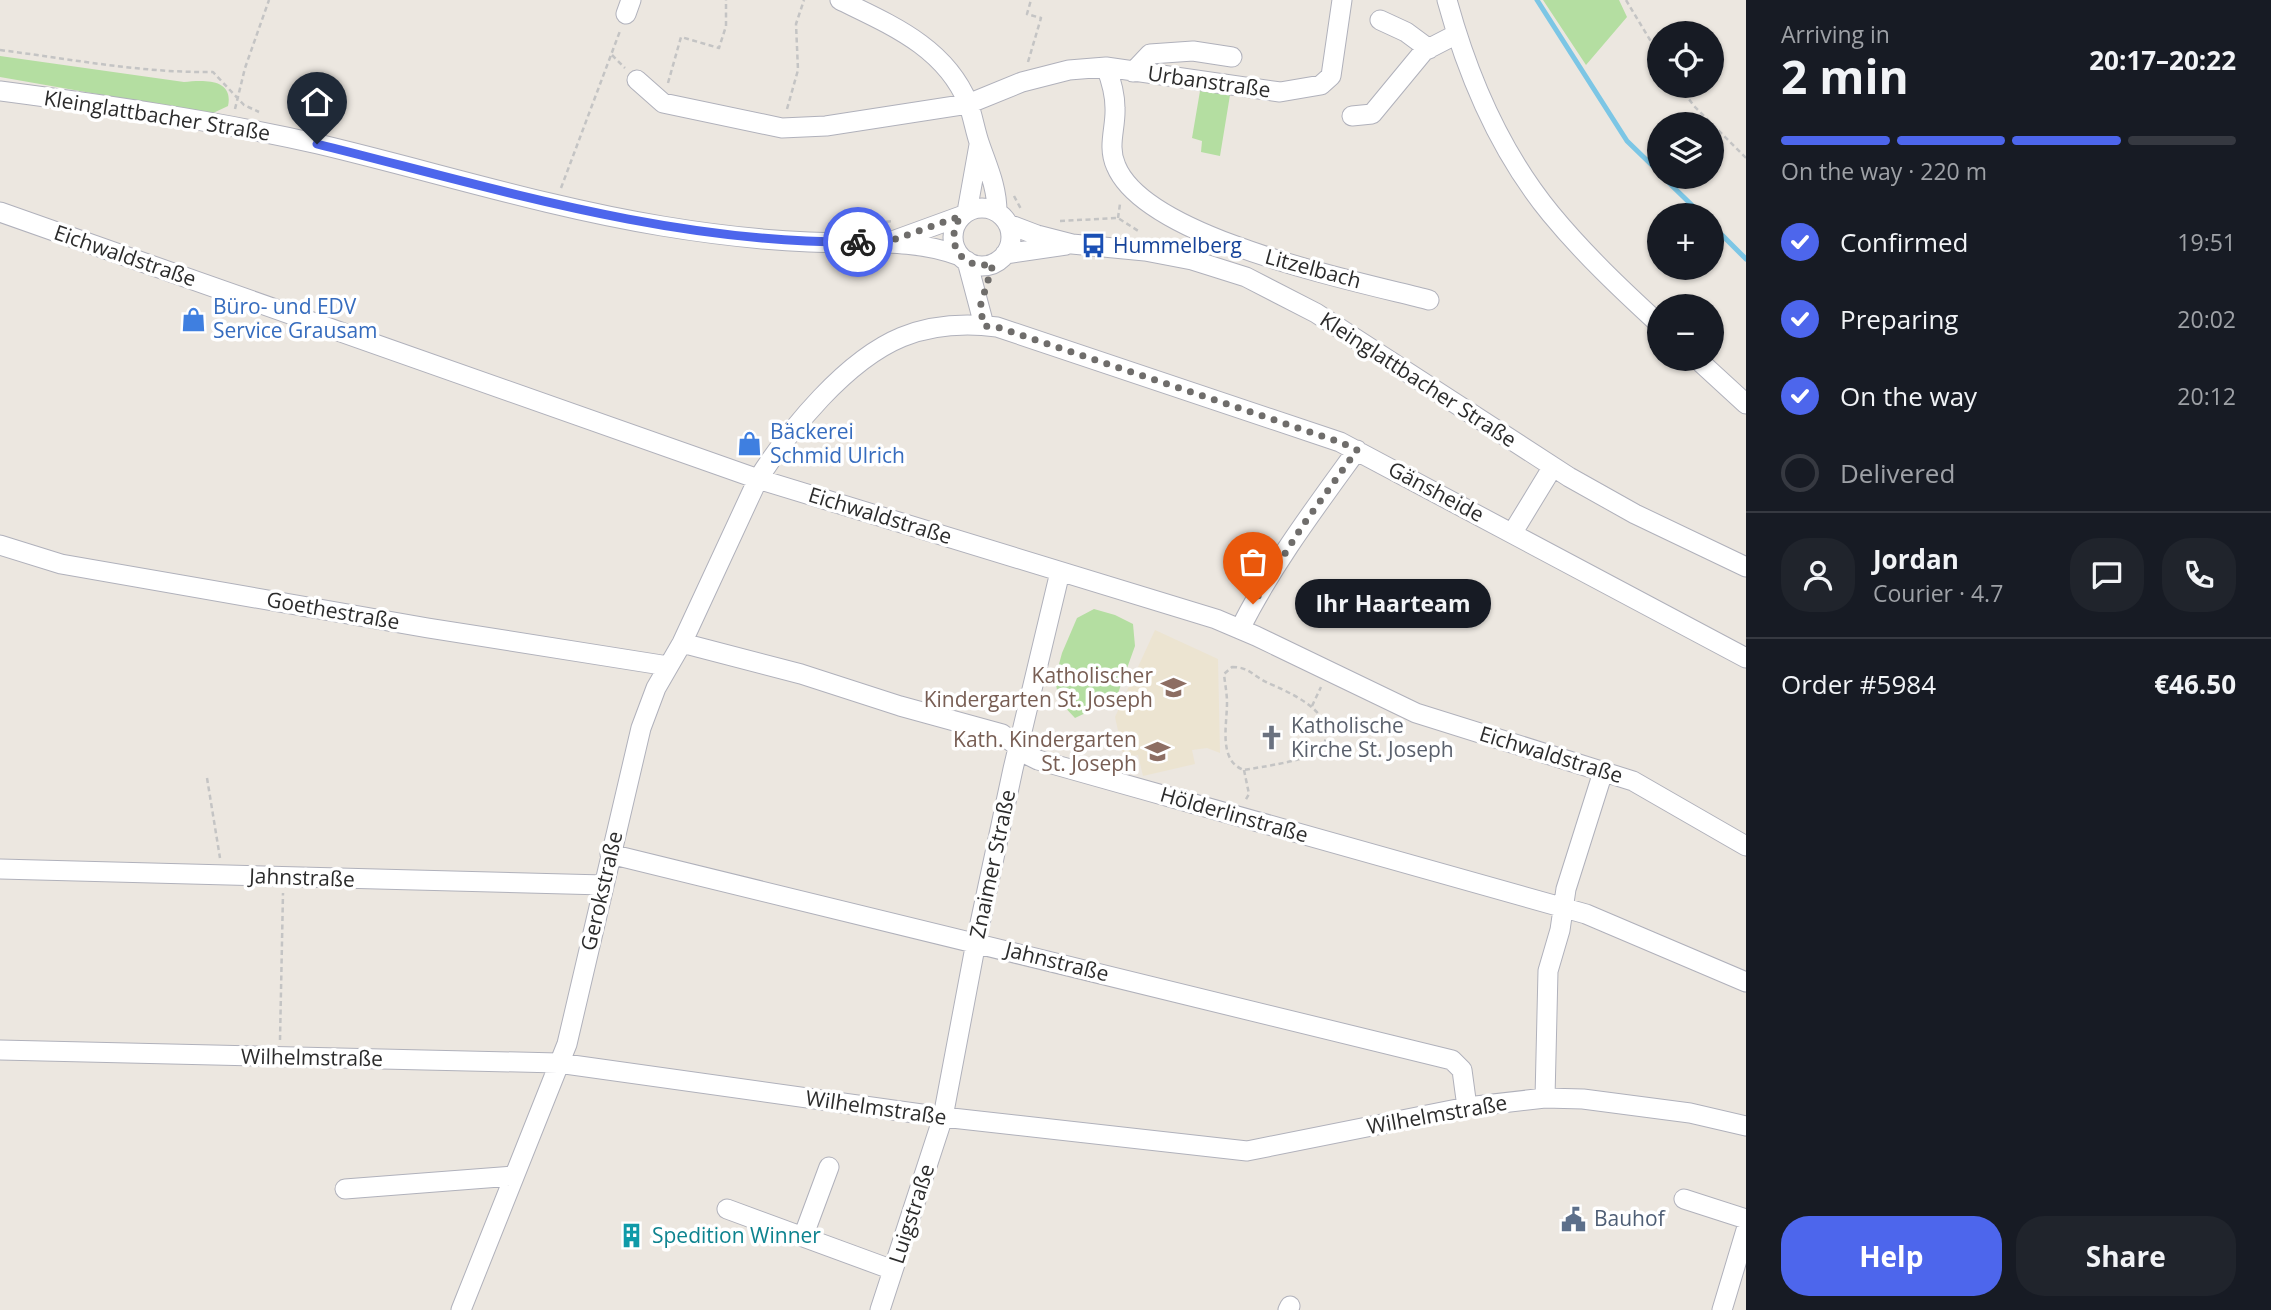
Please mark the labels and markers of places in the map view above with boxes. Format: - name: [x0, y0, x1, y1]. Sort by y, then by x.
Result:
- pin: [287, 72, 347, 144]
- place label: Hummelberg: [1113, 231, 1242, 259]
- bus stop icon: Hummelberg: [1079, 232, 1107, 260]
- place label: Büro- und EDV Service Grausam: [213, 292, 378, 344]
- shop icon: Büro- und EDV Service Grausam: [179, 305, 207, 333]
- place label: Bäckerei Schmid Ulrich: [770, 417, 905, 469]
- shop icon: Bäckerei Schmid Ulrich: [736, 430, 764, 458]
- pin: [1223, 532, 1283, 604]
- callout: Ihr Haarteam: [1295, 580, 1491, 628]
- place label: Katholischer Kindergarten St. Joseph: [924, 661, 1153, 713]
- school or university icon: Katholischer Kindergarten St. Joseph: [1159, 674, 1187, 702]
- place label: Katholische Kirche St. Joseph: [1291, 711, 1454, 763]
- church icon: Katholische Kirche St. Joseph: [1257, 724, 1285, 752]
- place label: Kath. Kindergarten St. Joseph: [953, 725, 1137, 777]
- school or university icon: Kath. Kindergarten St. Joseph: [1143, 738, 1171, 766]
- place label: Bauhof: [1594, 1204, 1667, 1232]
- public building icon: Bauhof: [1560, 1205, 1588, 1233]
- place label: Spedition Winner: [652, 1221, 821, 1249]
- building icon: Spedition Winner: [618, 1222, 646, 1250]

